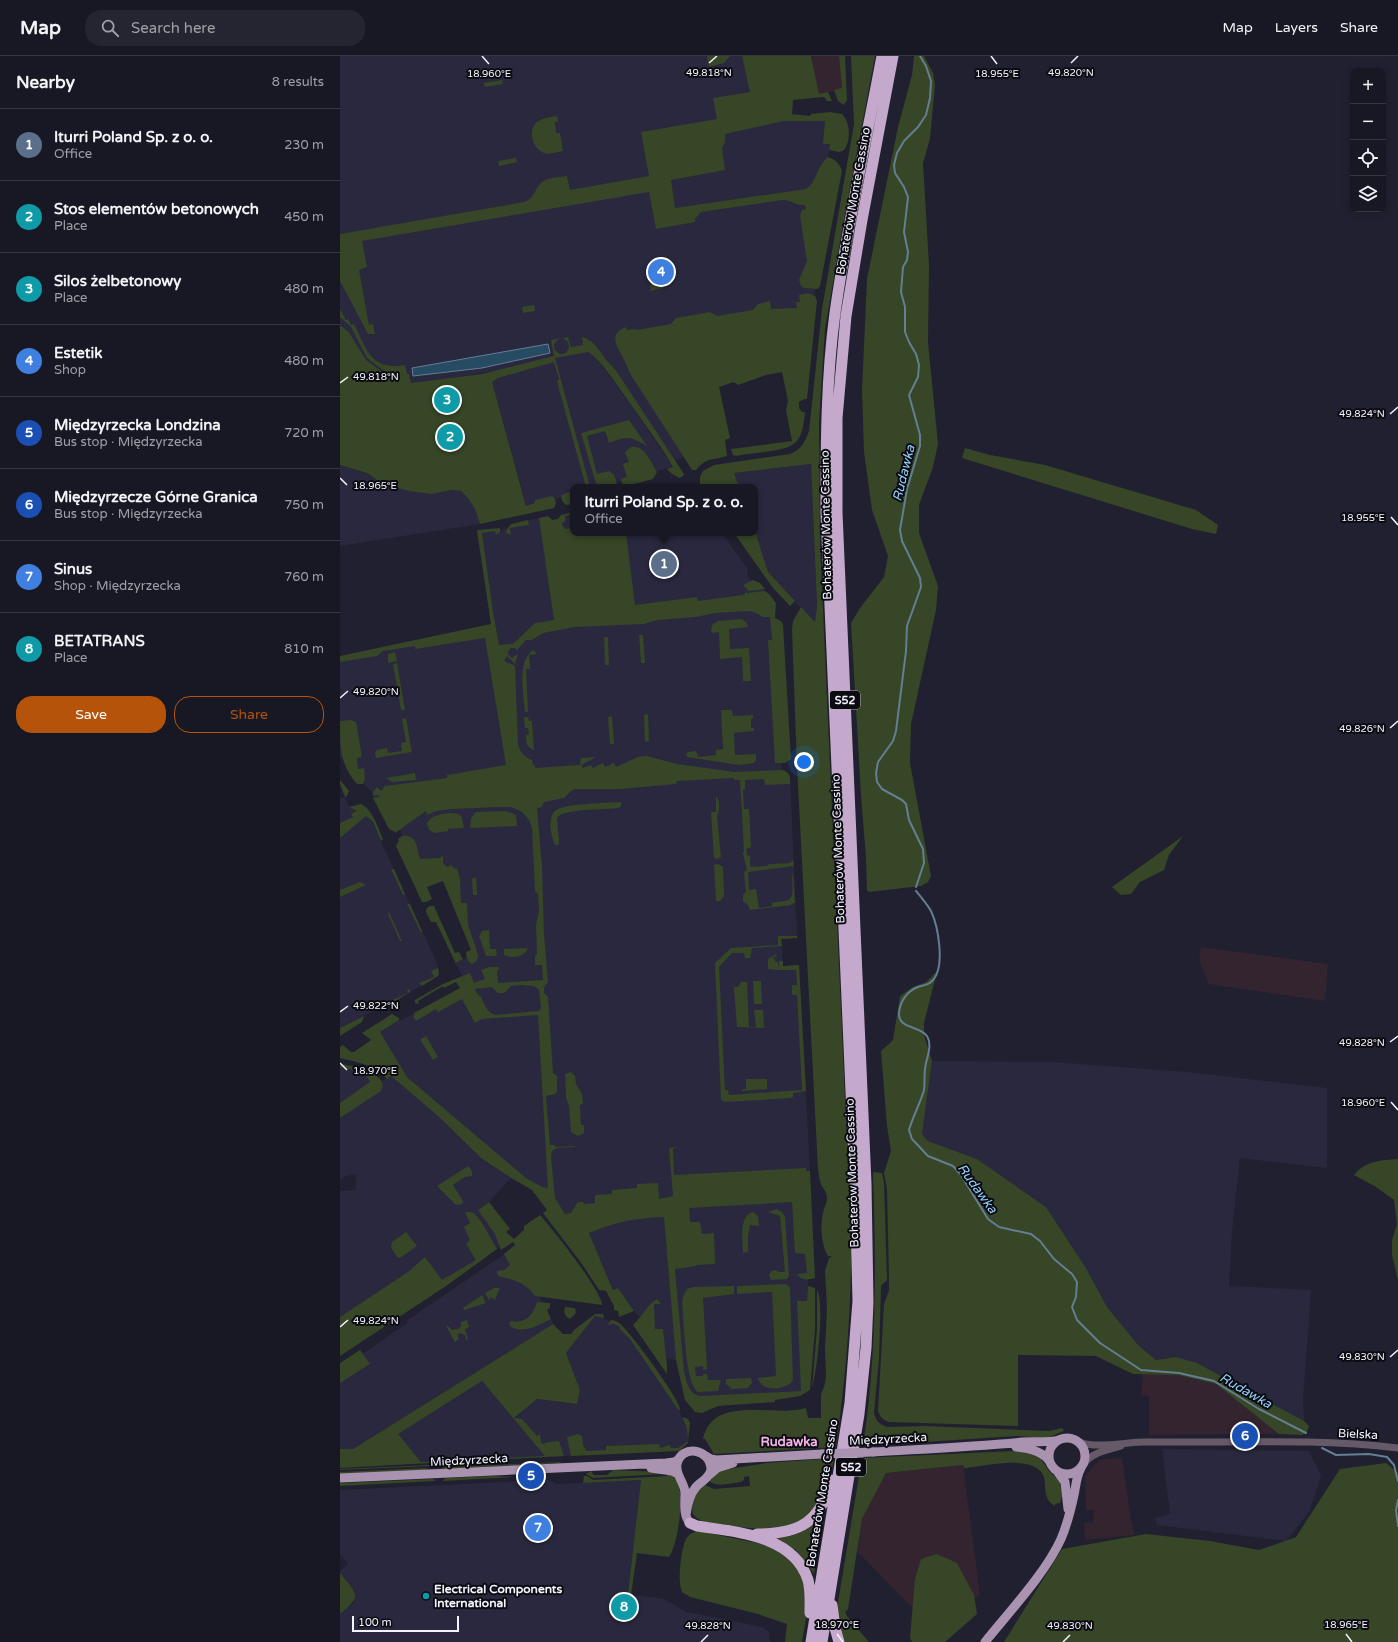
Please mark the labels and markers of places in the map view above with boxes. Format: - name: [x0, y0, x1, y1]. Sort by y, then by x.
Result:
- pin: 4: [648, 257, 674, 287]
- pin: 3: [434, 385, 460, 415]
- pin: 2: [437, 422, 463, 452]
- pin: 1: [651, 549, 677, 579]
- pin: 6: [1232, 1421, 1258, 1451]
- pin: 5: [518, 1461, 544, 1491]
- pin: 7: [525, 1513, 551, 1543]
- place label: Electrical Components International: [434, 1582, 562, 1610]
- marker: Electrical Components International: [421, 1591, 431, 1601]
- pin: 8: [611, 1592, 637, 1622]

